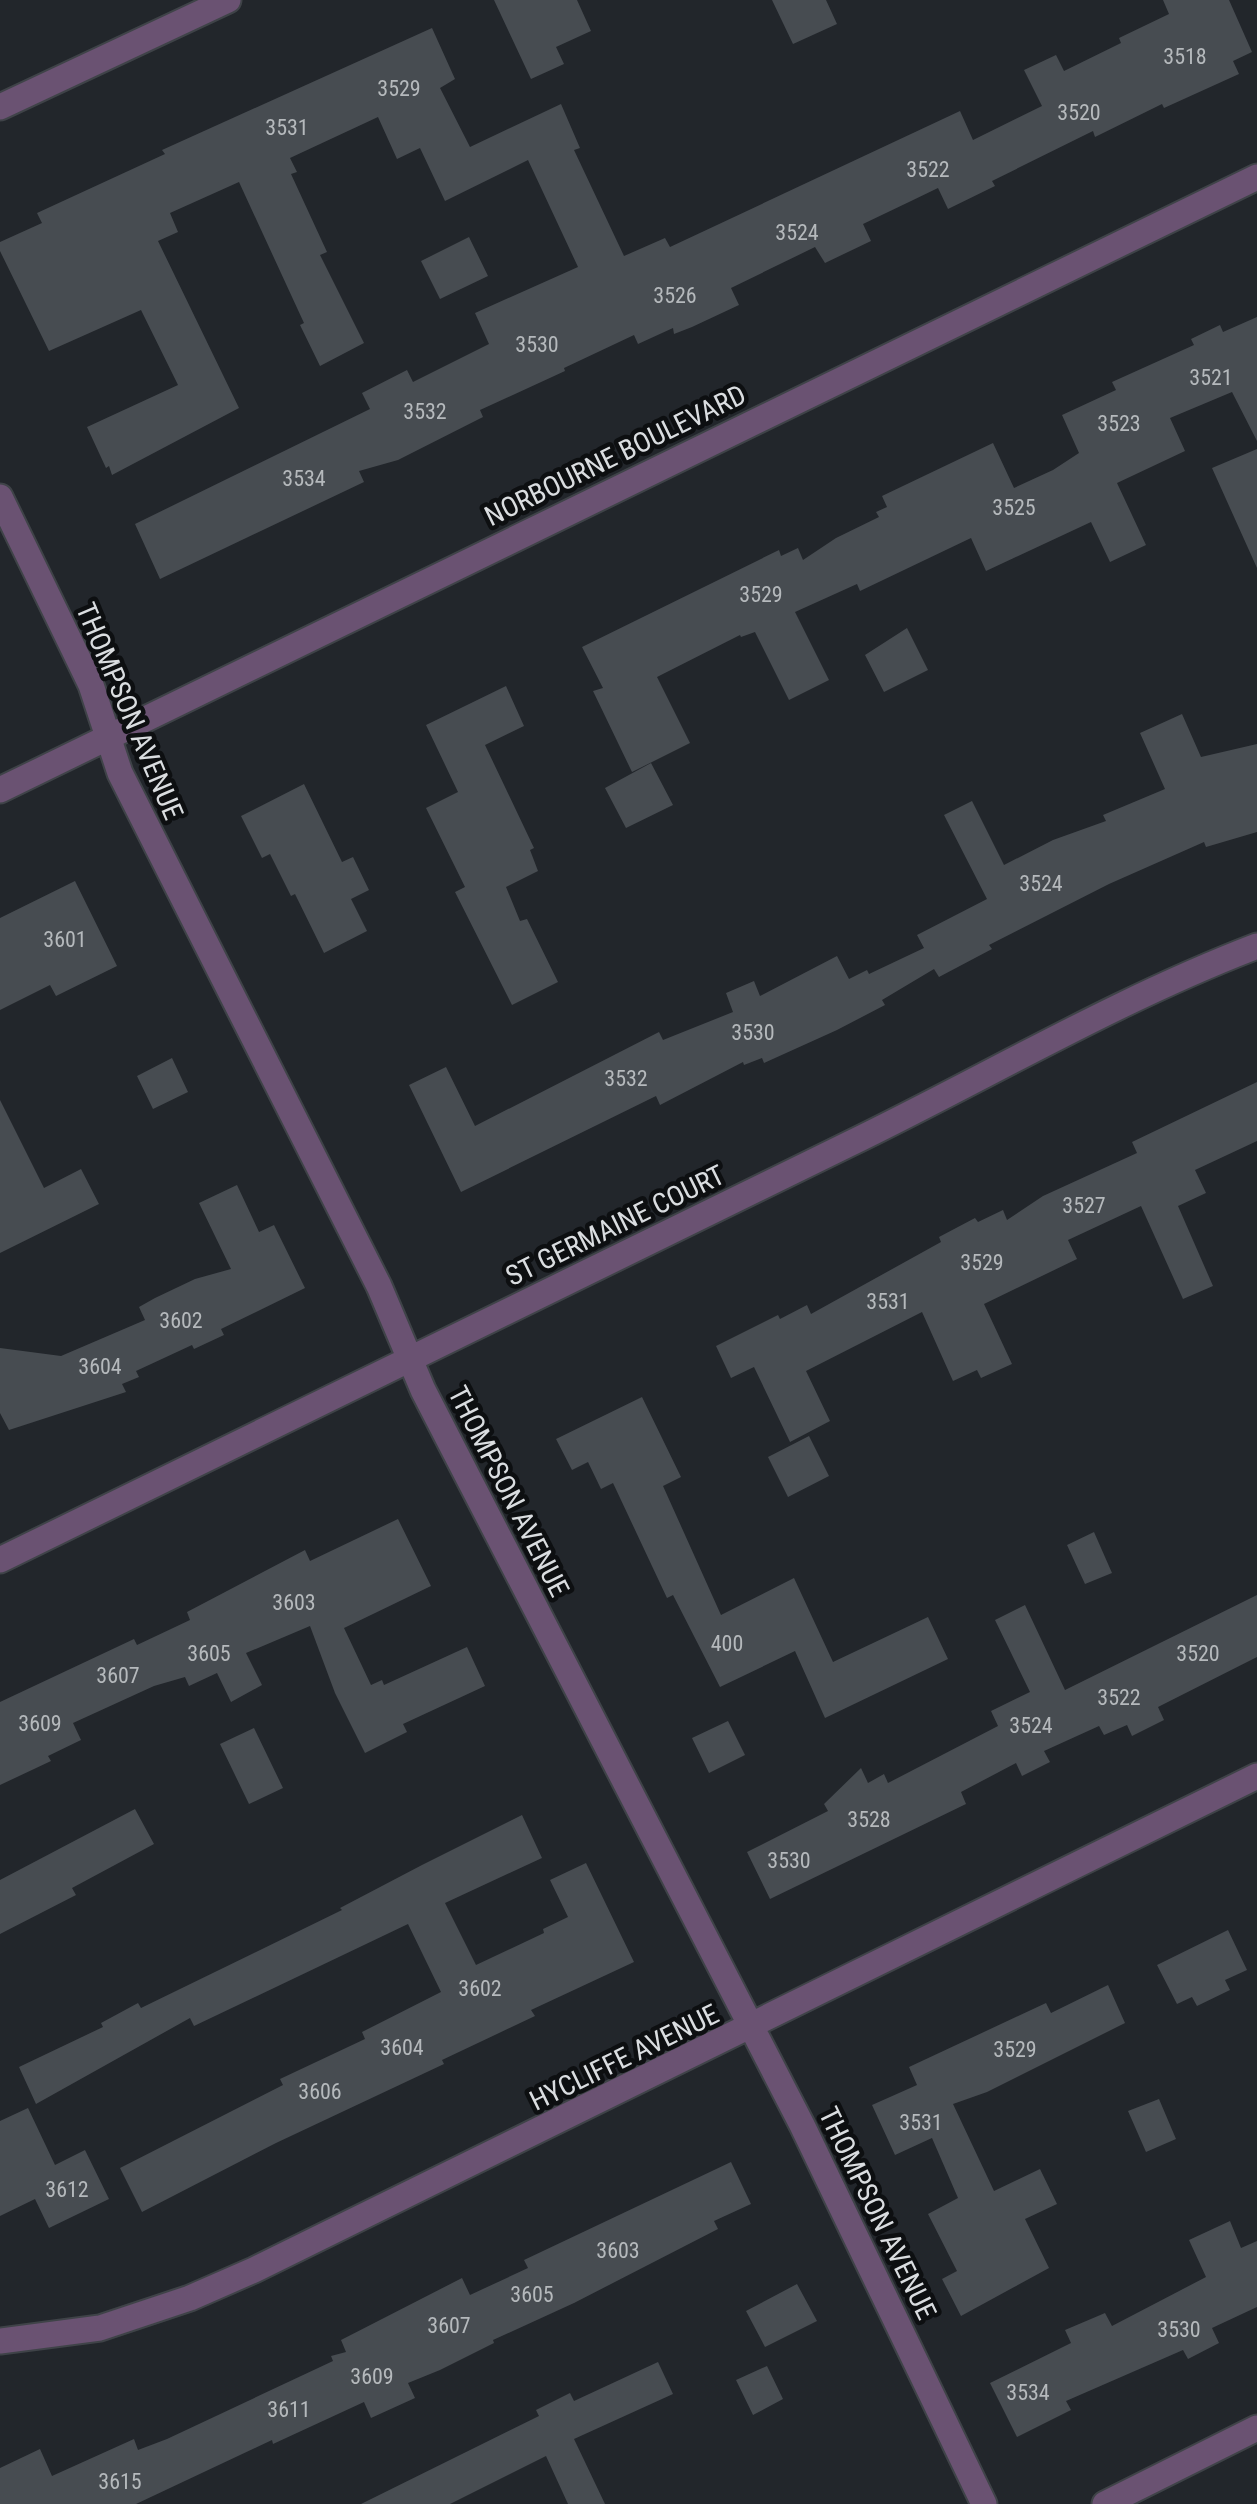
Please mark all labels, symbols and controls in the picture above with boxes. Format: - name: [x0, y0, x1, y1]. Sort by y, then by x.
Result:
- house number: 3518: [1163, 44, 1207, 69]
- house number: 3529: [377, 76, 421, 101]
- house number: 3520: [1057, 100, 1101, 125]
- house number: 3531: [265, 115, 309, 140]
- house number: 3522: [906, 157, 950, 182]
- house number: 3524: [775, 220, 819, 245]
- house number: 3526: [653, 283, 697, 308]
- house number: 3530: [515, 332, 559, 357]
- house number: 3521: [1189, 365, 1233, 390]
- street label: NORBOURNE BOULEVARD: [479, 378, 751, 533]
- house number: 3532: [403, 399, 447, 424]
- house number: 3523: [1097, 411, 1141, 436]
- house number: 3534: [282, 466, 326, 491]
- house number: 3525: [992, 495, 1036, 520]
- house number: 3529: [739, 582, 783, 607]
- street label: THOMPSON AVENUE: [69, 598, 190, 824]
- house number: 3524: [1019, 871, 1063, 896]
- house number: 3601: [43, 927, 87, 952]
- house number: 3530: [731, 1020, 775, 1045]
- house number: 3532: [604, 1066, 648, 1091]
- street label: ST GERMAINE COURT: [500, 1158, 730, 1293]
- house number: 3527: [1062, 1193, 1106, 1218]
- house number: 3529: [960, 1250, 1004, 1275]
- house number: 3531: [866, 1289, 910, 1314]
- house number: 3602: [159, 1308, 203, 1333]
- house number: 3604: [78, 1354, 122, 1379]
- street label: THOMPSON AVENUE: [441, 1380, 576, 1602]
- house number: 3603: [272, 1590, 316, 1615]
- house number: 400: [711, 1631, 743, 1656]
- house number: 3605: [187, 1641, 231, 1666]
- house number: 3520: [1176, 1641, 1220, 1666]
- house number: 3607: [96, 1663, 140, 1688]
- house number: 3522: [1097, 1685, 1141, 1710]
- house number: 3609: [18, 1711, 62, 1736]
- house number: 3524: [1009, 1713, 1053, 1738]
- house number: 3528: [847, 1807, 891, 1832]
- house number: 3530: [767, 1848, 811, 1873]
- house number: 3602: [458, 1976, 502, 2001]
- street label: HYCLIFFE AVENUE: [524, 1997, 724, 2118]
- house number: 3604: [380, 2035, 424, 2060]
- house number: 3529: [993, 2037, 1037, 2062]
- house number: 3606: [298, 2079, 342, 2104]
- street label: THOMPSON AVENUE: [812, 2102, 943, 2325]
- house number: 3531: [899, 2110, 943, 2135]
- house number: 3612: [45, 2177, 89, 2202]
- house number: 3603: [596, 2238, 640, 2263]
- house number: 3605: [510, 2282, 554, 2307]
- house number: 3607: [427, 2313, 471, 2338]
- house number: 3530: [1157, 2317, 1201, 2342]
- house number: 3609: [350, 2364, 394, 2389]
- house number: 3534: [1006, 2380, 1050, 2405]
- house number: 3611: [267, 2397, 311, 2422]
- house number: 3615: [98, 2469, 142, 2494]

